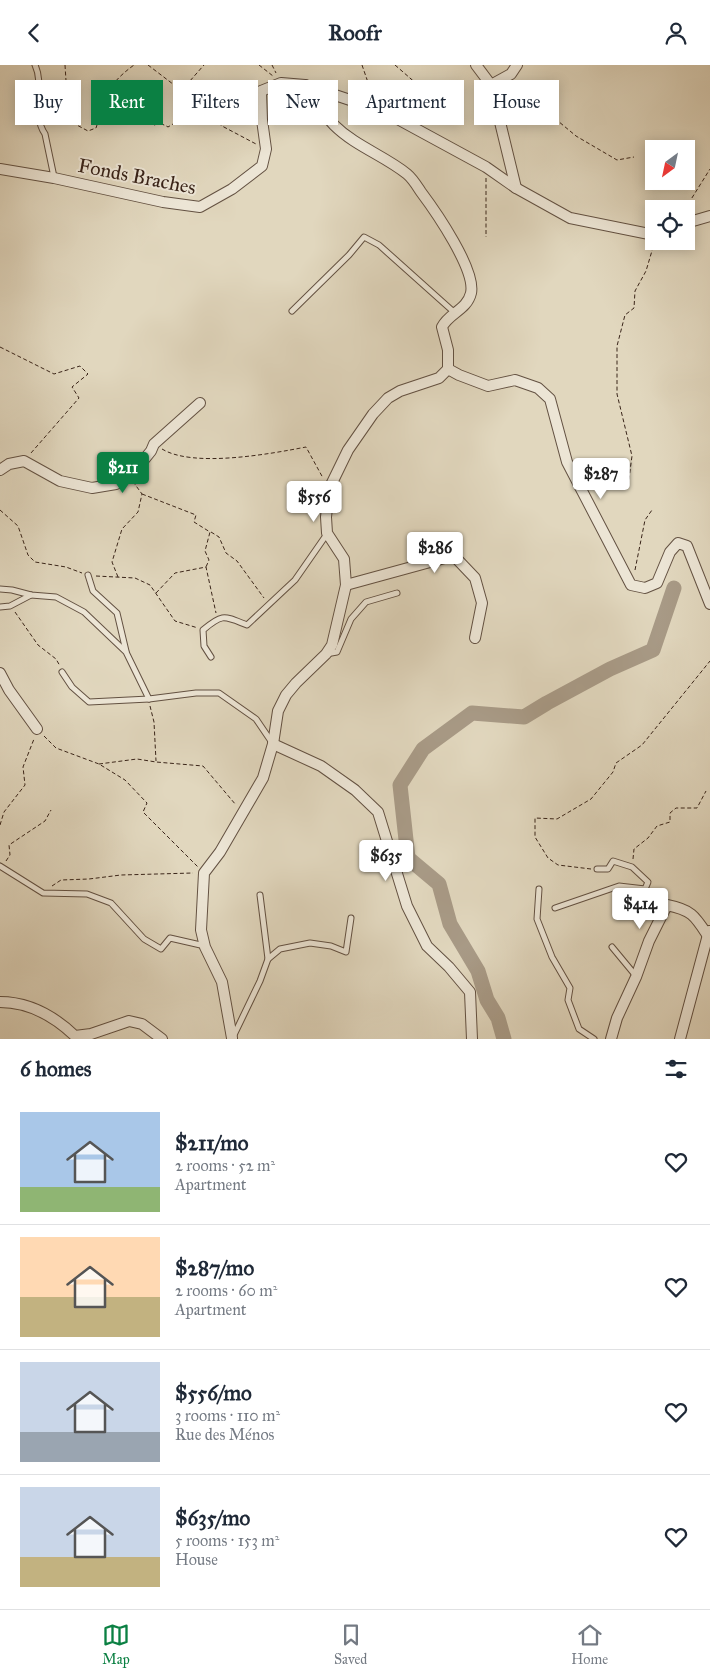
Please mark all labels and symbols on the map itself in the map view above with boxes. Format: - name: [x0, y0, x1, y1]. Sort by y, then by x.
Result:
- north arrow: [645, 140, 695, 190]
- street label: Fonds Braches: [76, 153, 198, 199]
- pin: $211: [93, 451, 153, 494]
- pin: $287: [571, 457, 631, 500]
- pin: $556: [284, 481, 344, 523]
- pin: $286: [405, 531, 465, 574]
- pin: $635: [356, 839, 416, 882]
- pin: $414: [610, 887, 670, 930]

